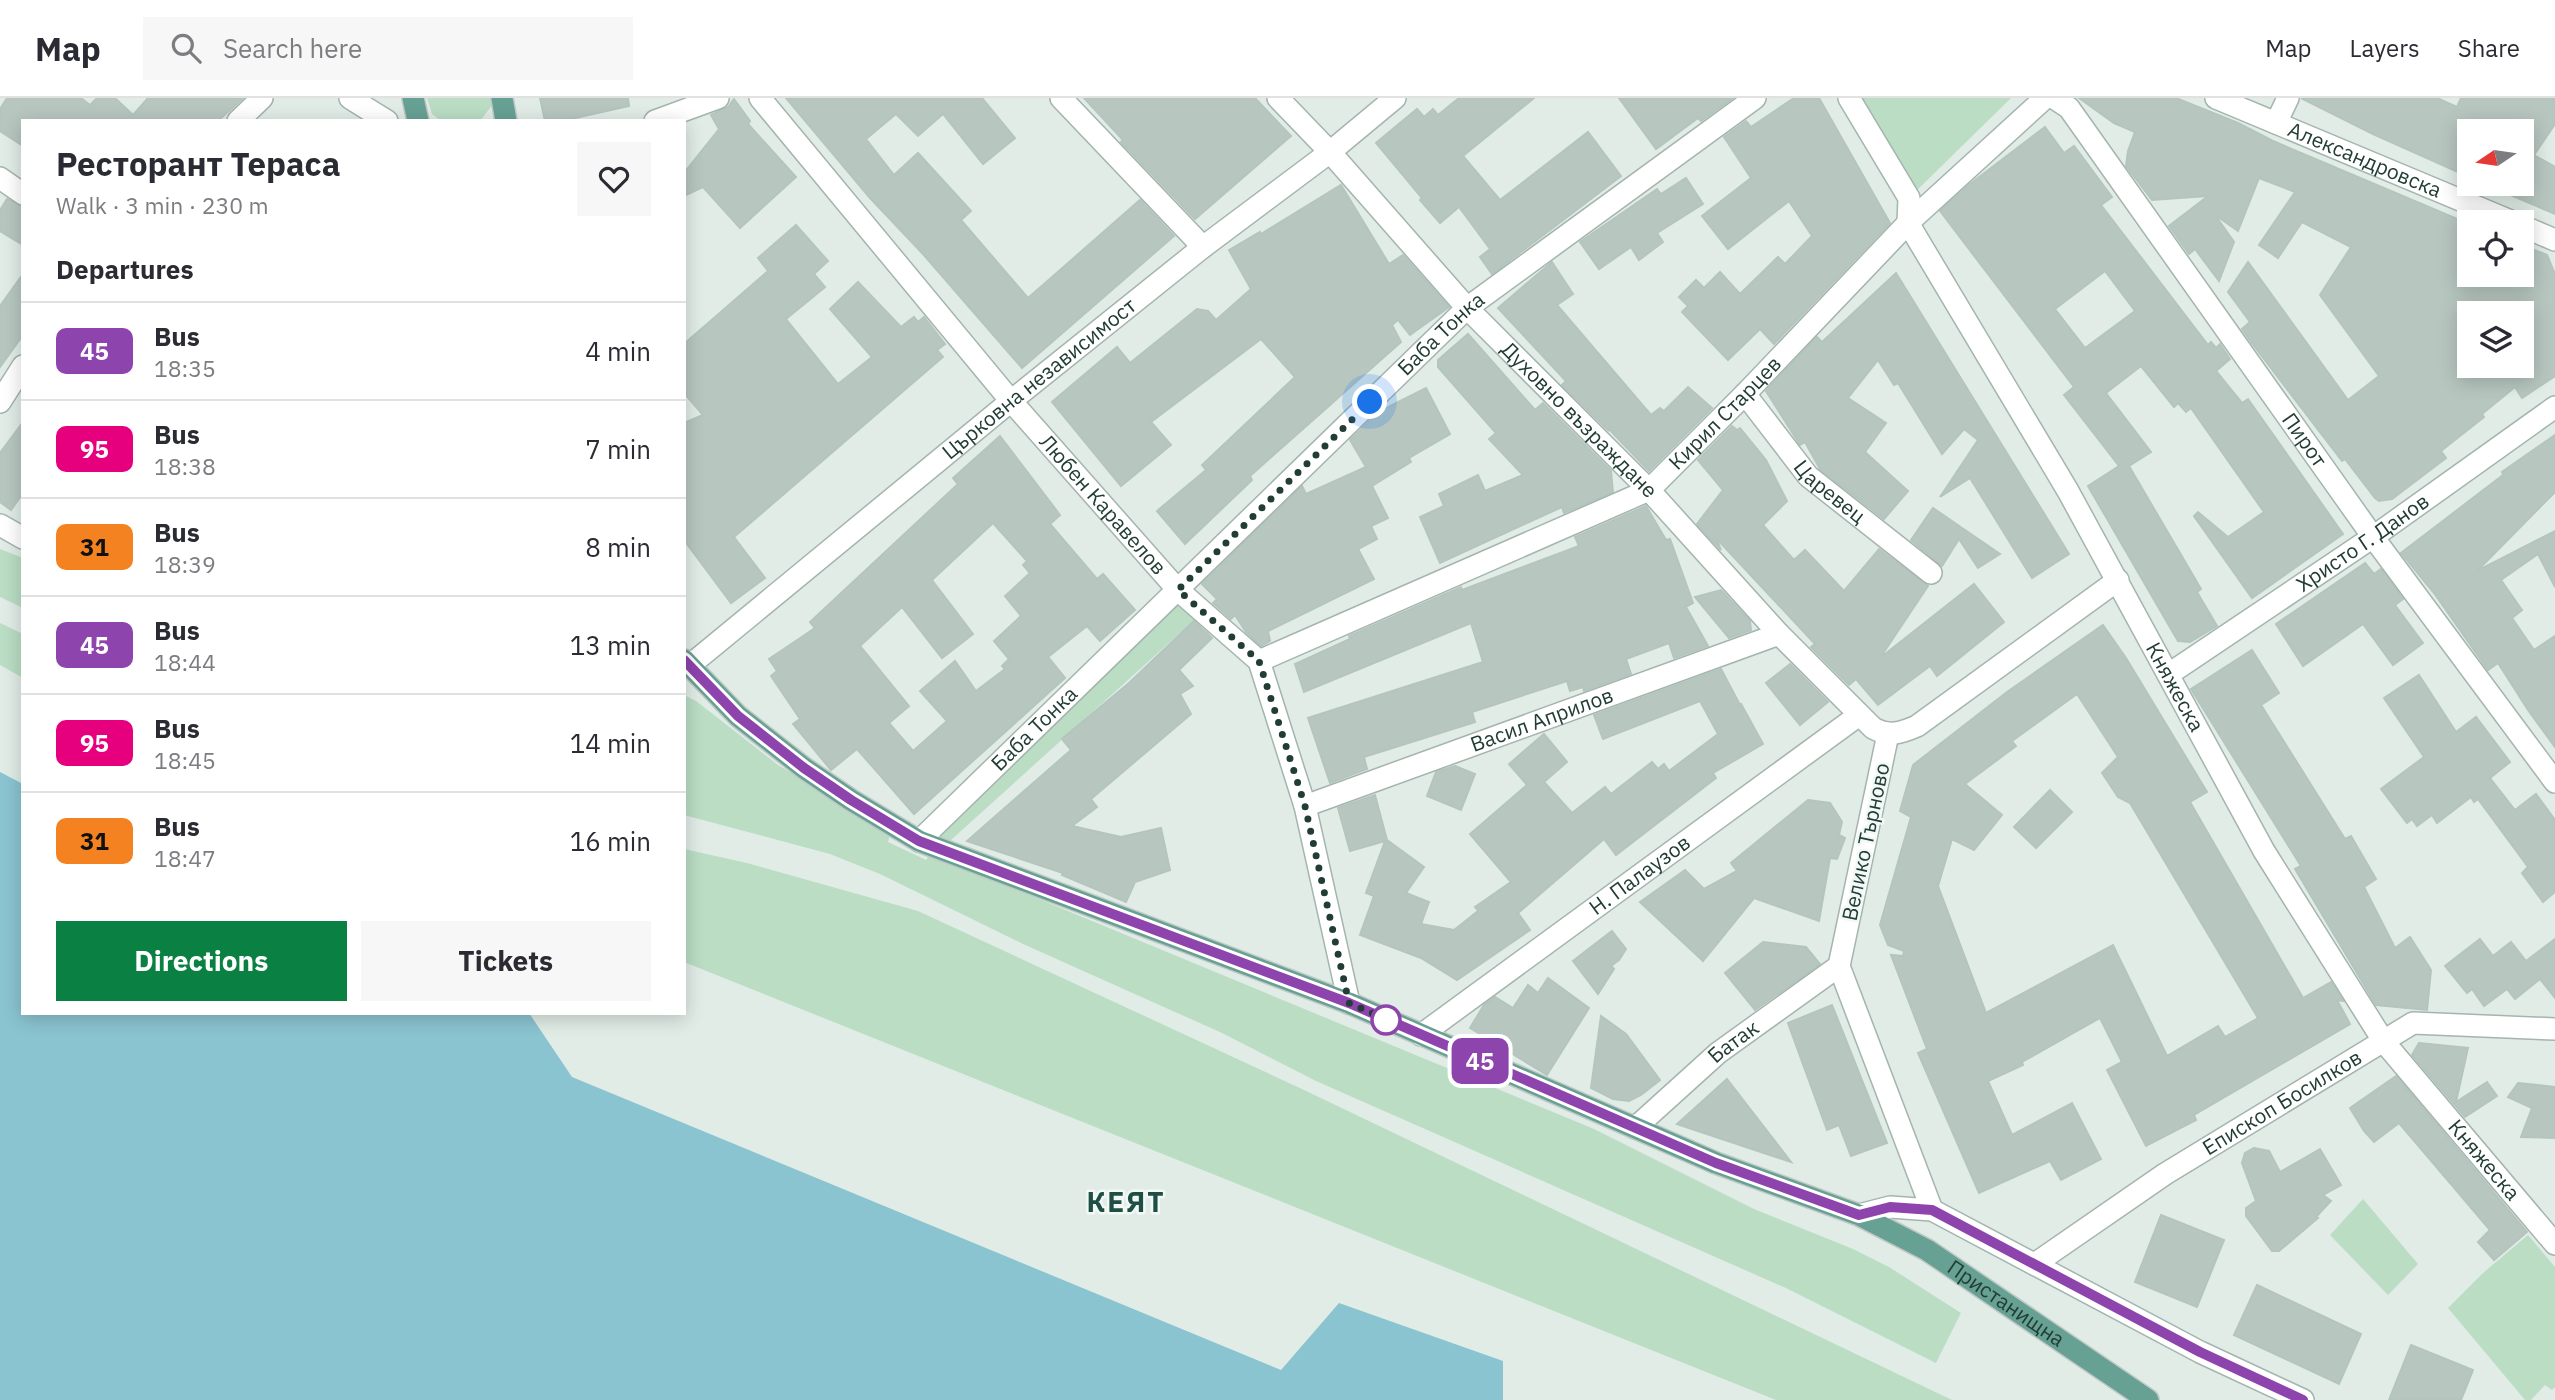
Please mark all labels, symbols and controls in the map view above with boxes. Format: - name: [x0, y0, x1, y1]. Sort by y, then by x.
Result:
- search box: [143, 17, 633, 80]
- text: Map: [35, 27, 101, 70]
- icon: search: [167, 29, 205, 67]
- text: Search here: [223, 31, 362, 65]
- text: Map: [2265, 32, 2312, 64]
- text: Layers: [2350, 32, 2420, 64]
- text: Share: [2458, 32, 2520, 64]
- street label: Александровска: [2284, 115, 2446, 204]
- north arrow: [2457, 119, 2534, 196]
- map controls: [2457, 119, 2534, 378]
- text: Ресторант Тераса: [56, 142, 340, 185]
- button: heart: [577, 142, 651, 216]
- text: Walk · 3 min · 230 m: [56, 190, 269, 220]
- button: locate: [2457, 210, 2534, 287]
- text: Departures: [56, 252, 194, 286]
- street label: Баба Тонка: [1391, 285, 1490, 381]
- street label: Църковна независимост: [936, 291, 1142, 465]
- button: layers: [2457, 301, 2534, 378]
- text: Bus: [154, 319, 200, 353]
- text: 4 min: [585, 334, 651, 368]
- text: 45: [80, 335, 109, 367]
- street label: Духовно възраждане: [1495, 335, 1664, 503]
- street label: Кирил Старцев: [1662, 350, 1787, 476]
- text: 18:35: [154, 353, 216, 383]
- your location: [1352, 384, 1387, 419]
- street label: Пирот: [2276, 407, 2334, 472]
- text: Bus: [154, 417, 200, 451]
- street label: Любен Каравелов: [1034, 428, 1173, 580]
- text: 7 min: [585, 432, 651, 466]
- text: 95: [80, 433, 109, 465]
- text: 18:38: [154, 451, 216, 481]
- street label: Царевец: [1788, 454, 1872, 530]
- street label: Христо Г. Данов: [2290, 486, 2434, 598]
- text: Bus: [154, 515, 200, 549]
- text: 8 min: [585, 530, 651, 564]
- text: 31: [80, 531, 109, 563]
- text: 18:39: [154, 549, 216, 579]
- text: Bus: [154, 613, 200, 647]
- text: 13 min: [570, 628, 651, 662]
- text: 45: [80, 629, 109, 661]
- street label: Княжеска: [2140, 637, 2211, 736]
- text: 18:44: [154, 647, 216, 677]
- street label: Баба Тонка: [984, 680, 1083, 776]
- street label: Васил Априлов: [1466, 680, 1617, 758]
- text: Bus: [154, 711, 200, 745]
- text: 14 min: [570, 726, 651, 760]
- text: 95: [80, 727, 109, 759]
- text: 18:45: [154, 745, 216, 775]
- street label: Велико Търново: [1835, 760, 1895, 923]
- text: Bus: [154, 809, 200, 843]
- text: 16 min: [570, 824, 651, 858]
- text: 31: [80, 825, 109, 857]
- street label: Н. Палаузов: [1583, 828, 1696, 921]
- text: 18:47: [154, 843, 216, 873]
- button: Directions: [56, 921, 347, 1001]
- button: Tickets: [361, 921, 651, 1001]
- unlabelled marker: [1371, 1005, 1401, 1035]
- street label: Батак: [1701, 1013, 1764, 1069]
- line badge: 45: [1448, 1038, 1512, 1084]
- street label: Епископ Босилков: [2197, 1043, 2367, 1161]
- text: 45: [1466, 1045, 1494, 1077]
- street label: Княжеска: [2442, 1113, 2527, 1206]
- district label: КЕЯТ: [1086, 1183, 1166, 1220]
- street label: Пристанищна: [1942, 1253, 2071, 1353]

